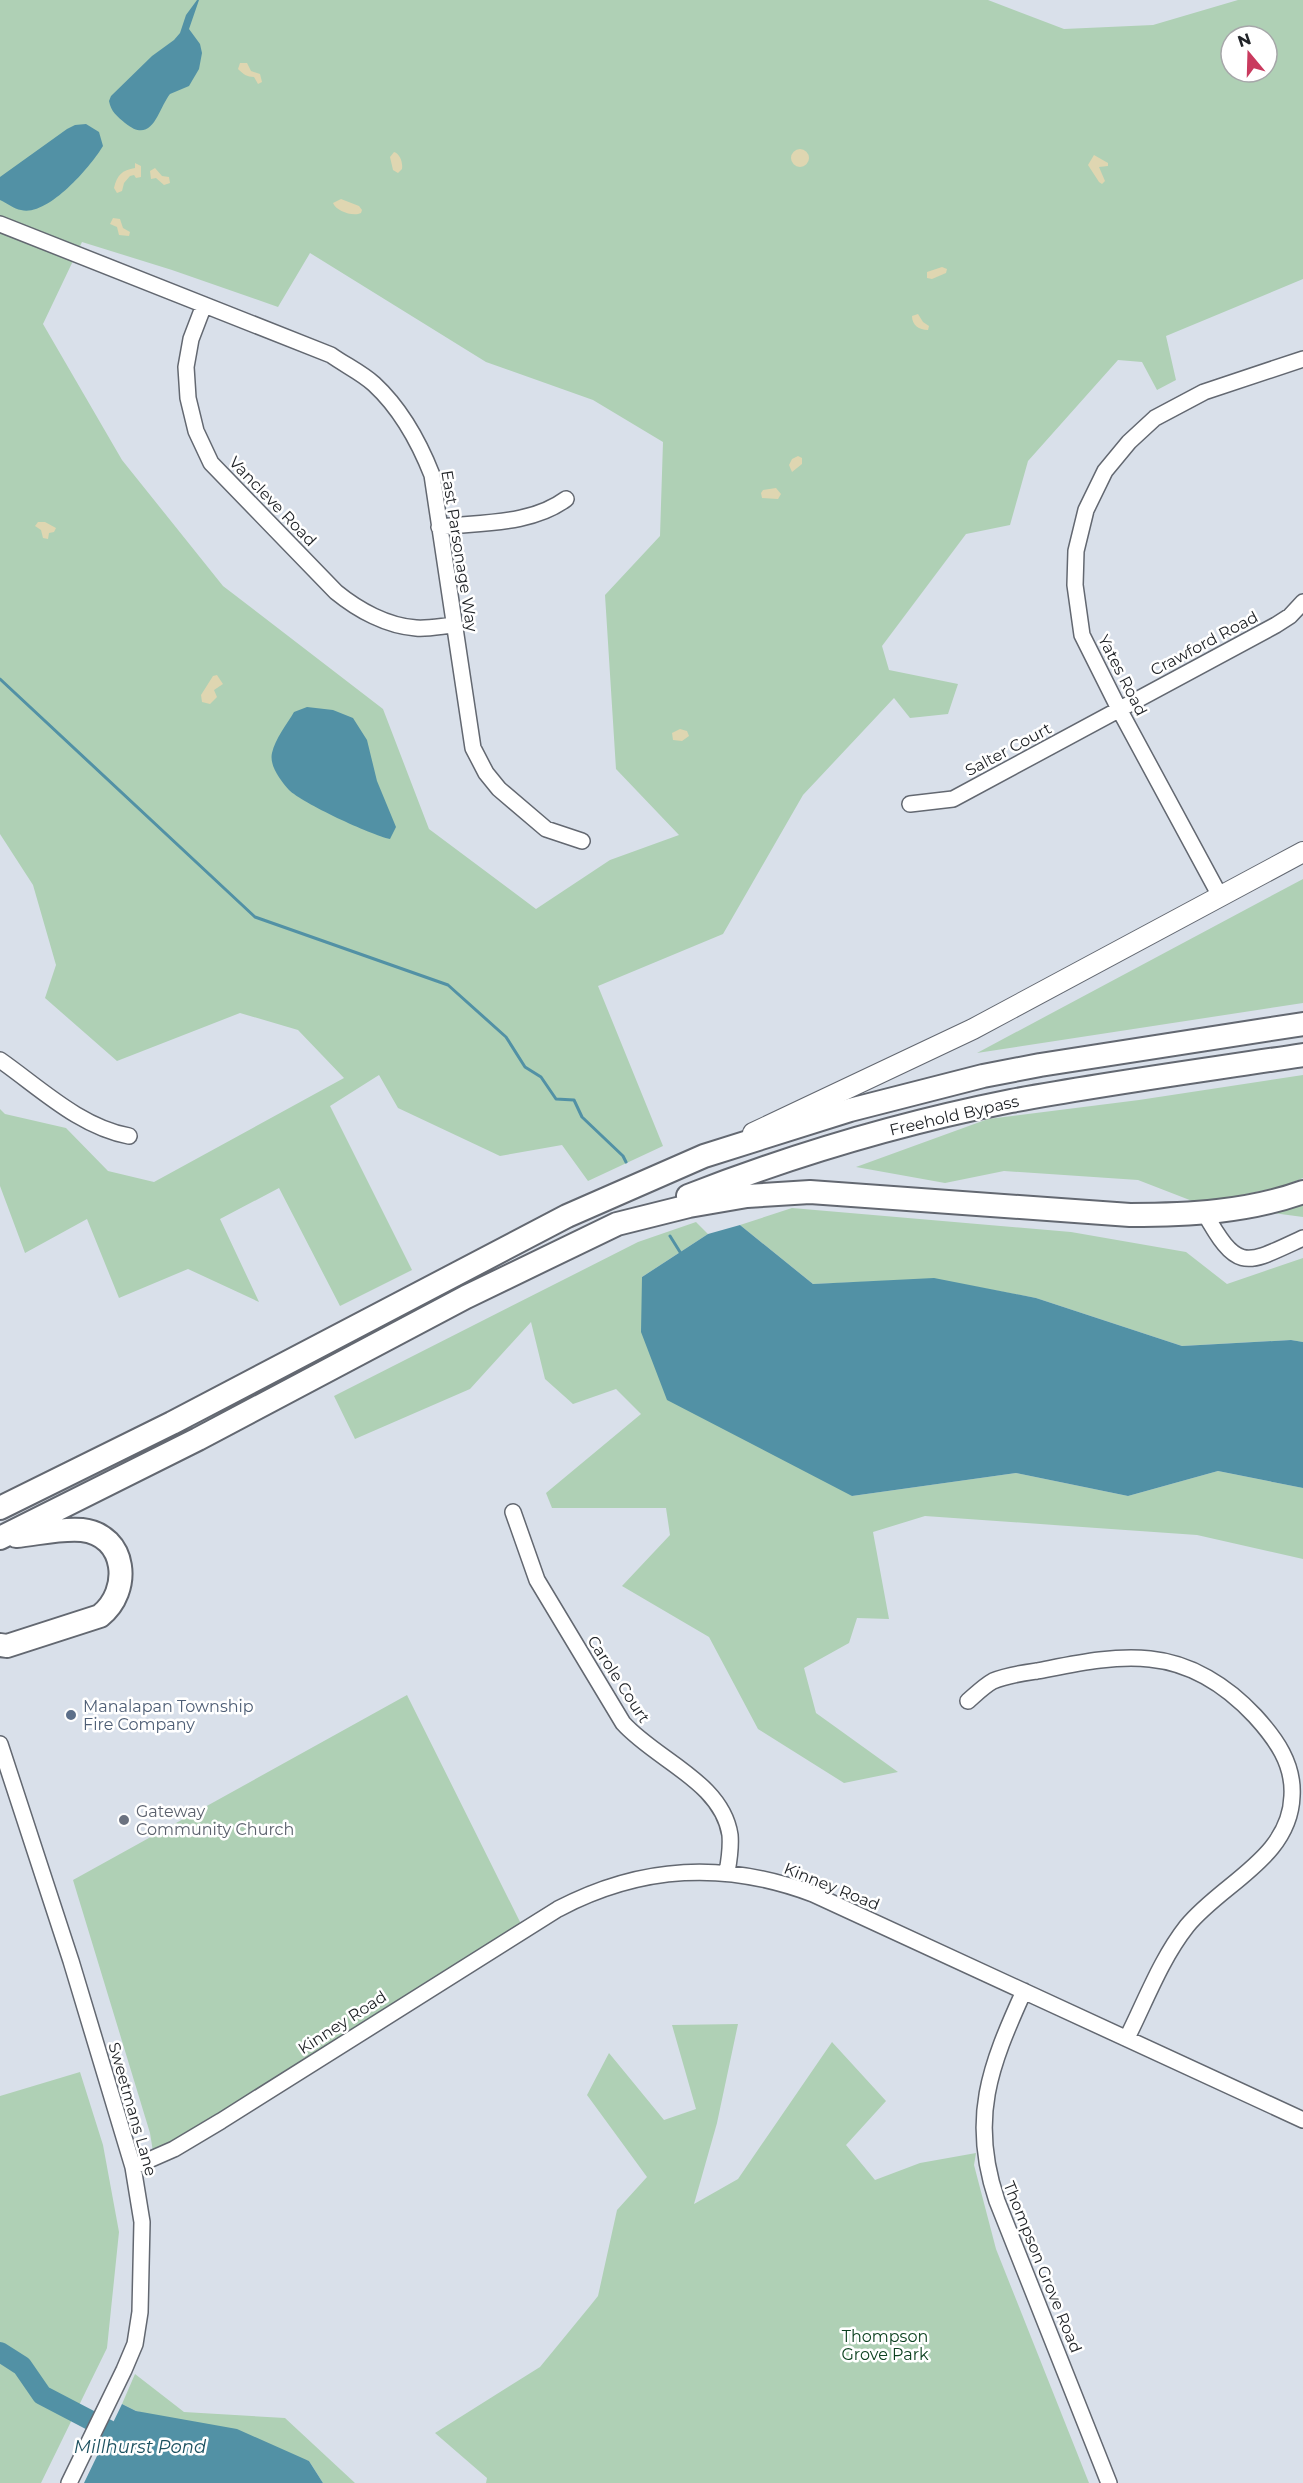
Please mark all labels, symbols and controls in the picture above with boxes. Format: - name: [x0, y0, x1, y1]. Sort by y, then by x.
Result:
- north arrow: [1219, 24, 1279, 84]
- text: N: [1235, 29, 1253, 51]
- street label: Vancleve Road: [225, 453, 320, 550]
- street label: East Parsonage Way: [437, 469, 482, 633]
- street label: Crawford Road: [1147, 607, 1261, 680]
- street label: Yates Road: [1094, 632, 1151, 719]
- street label: Salter Court: [962, 719, 1055, 780]
- street label: Freehold Bypass: [888, 1091, 1021, 1140]
- street label: Carole Court: [583, 1632, 654, 1727]
- place label: Manalapan Township Fire Company: [83, 1697, 254, 1734]
- marker: Manalapan Township Fire Company: [64, 1708, 78, 1722]
- place label: Gateway Community Church: [136, 1802, 294, 1839]
- marker: Gateway Community Church: [117, 1813, 131, 1827]
- street label: Kinney Road: [781, 1859, 882, 1914]
- street label: Kinney Road: [295, 1987, 390, 2058]
- street label: Sweetmans Lane: [104, 2040, 161, 2178]
- street label: Thompson Grove Road: [999, 2179, 1086, 2356]
- park label: Thompson Grove Park: [841, 2327, 929, 2364]
- water label: Millhurst Pond: [74, 2436, 207, 2458]

